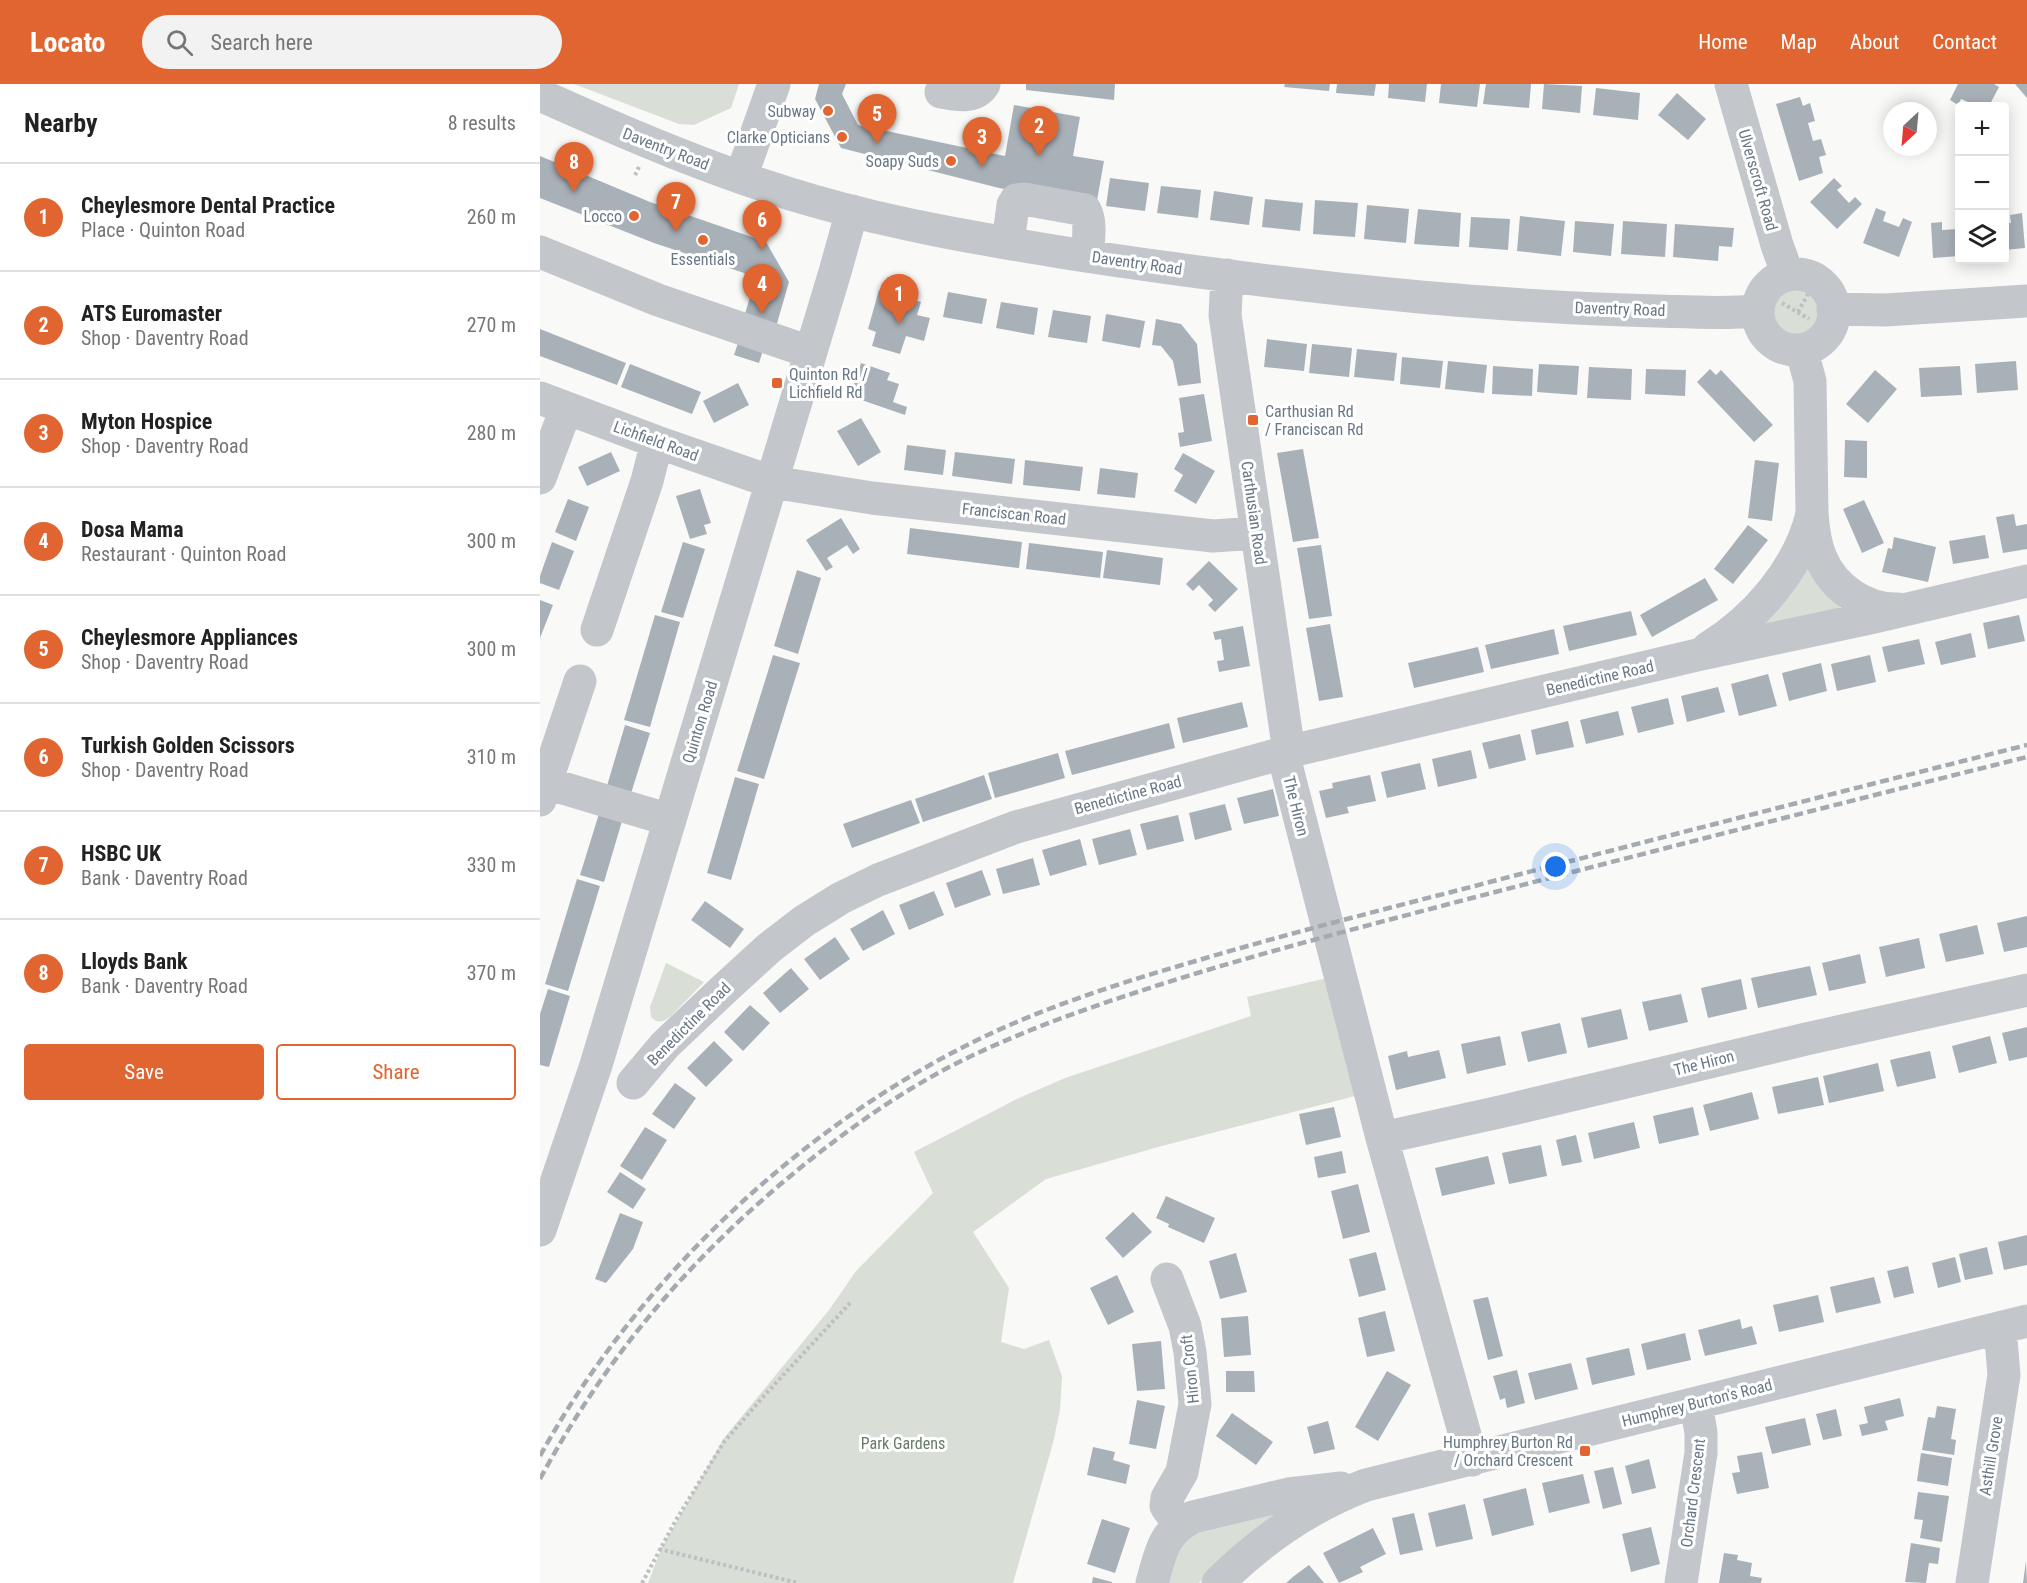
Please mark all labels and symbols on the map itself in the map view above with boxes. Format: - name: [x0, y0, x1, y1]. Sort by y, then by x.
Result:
- pin: 5: [858, 94, 896, 144]
- place label: Subway: [767, 102, 816, 121]
- north arrow: [1883, 102, 1937, 156]
- marker: Subway: [821, 104, 835, 118]
- pin: 2: [1020, 106, 1058, 156]
- pin: 3: [962, 118, 1002, 167]
- street label: Daventry Road: [620, 124, 712, 174]
- street label: Ulverscroft Road: [1734, 127, 1782, 233]
- place label: Clarke Opticians: [727, 128, 830, 147]
- marker: Clarke Opticians: [835, 130, 849, 144]
- pin: 8: [555, 142, 594, 192]
- place label: Soapy Suds: [866, 152, 939, 171]
- marker: Soapy Suds: [944, 154, 958, 168]
- pin: 7: [656, 182, 696, 232]
- pin: 6: [742, 200, 782, 250]
- place label: Locco: [584, 207, 622, 226]
- marker: Locco: [627, 209, 641, 223]
- marker: Essentials: [696, 233, 710, 247]
- street label: Daventry Road: [1091, 247, 1183, 279]
- place label: Essentials: [671, 250, 735, 269]
- pin: 4: [742, 264, 782, 314]
- pin: 1: [880, 274, 918, 324]
- street label: Daventry Road: [1574, 298, 1666, 320]
- place label: Quinton Rd / Lichfield Rd: [789, 365, 868, 402]
- marker: Quinton Rd / Lichfield Rd: [770, 376, 784, 390]
- place label: Carthusian Rd / Franciscan Rd: [1265, 402, 1363, 439]
- marker: Carthusian Rd / Franciscan Rd: [1246, 413, 1260, 427]
- street label: Lichfield Road: [611, 417, 701, 465]
- street label: Carthusian Road: [1237, 460, 1271, 566]
- street label: Franciscan Road: [961, 499, 1067, 529]
- street label: Benedictine Road: [1544, 656, 1656, 700]
- street label: Quinton Road: [678, 679, 722, 765]
- street label: Benedictine Road: [1072, 772, 1184, 818]
- street label: The Hiron: [1279, 774, 1313, 838]
- your location: [1541, 852, 1570, 881]
- street label: Benedictine Road: [643, 978, 735, 1070]
- street label: The Hiron: [1672, 1046, 1736, 1080]
- street label: Hiron Croft: [1177, 1333, 1203, 1404]
- street label: Humphrey Burton's Road: [1620, 1375, 1774, 1431]
- street label: Asthill Grove: [1975, 1415, 2007, 1497]
- place label: Humphrey Burton Rd / Orchard Crescent: [1443, 1433, 1573, 1470]
- park label: Park Gardens: [861, 1434, 945, 1453]
- street label: Orchard Crescent: [1677, 1437, 1709, 1548]
- marker: Humphrey Burton Rd / Orchard Crescent: [1578, 1444, 1592, 1458]

